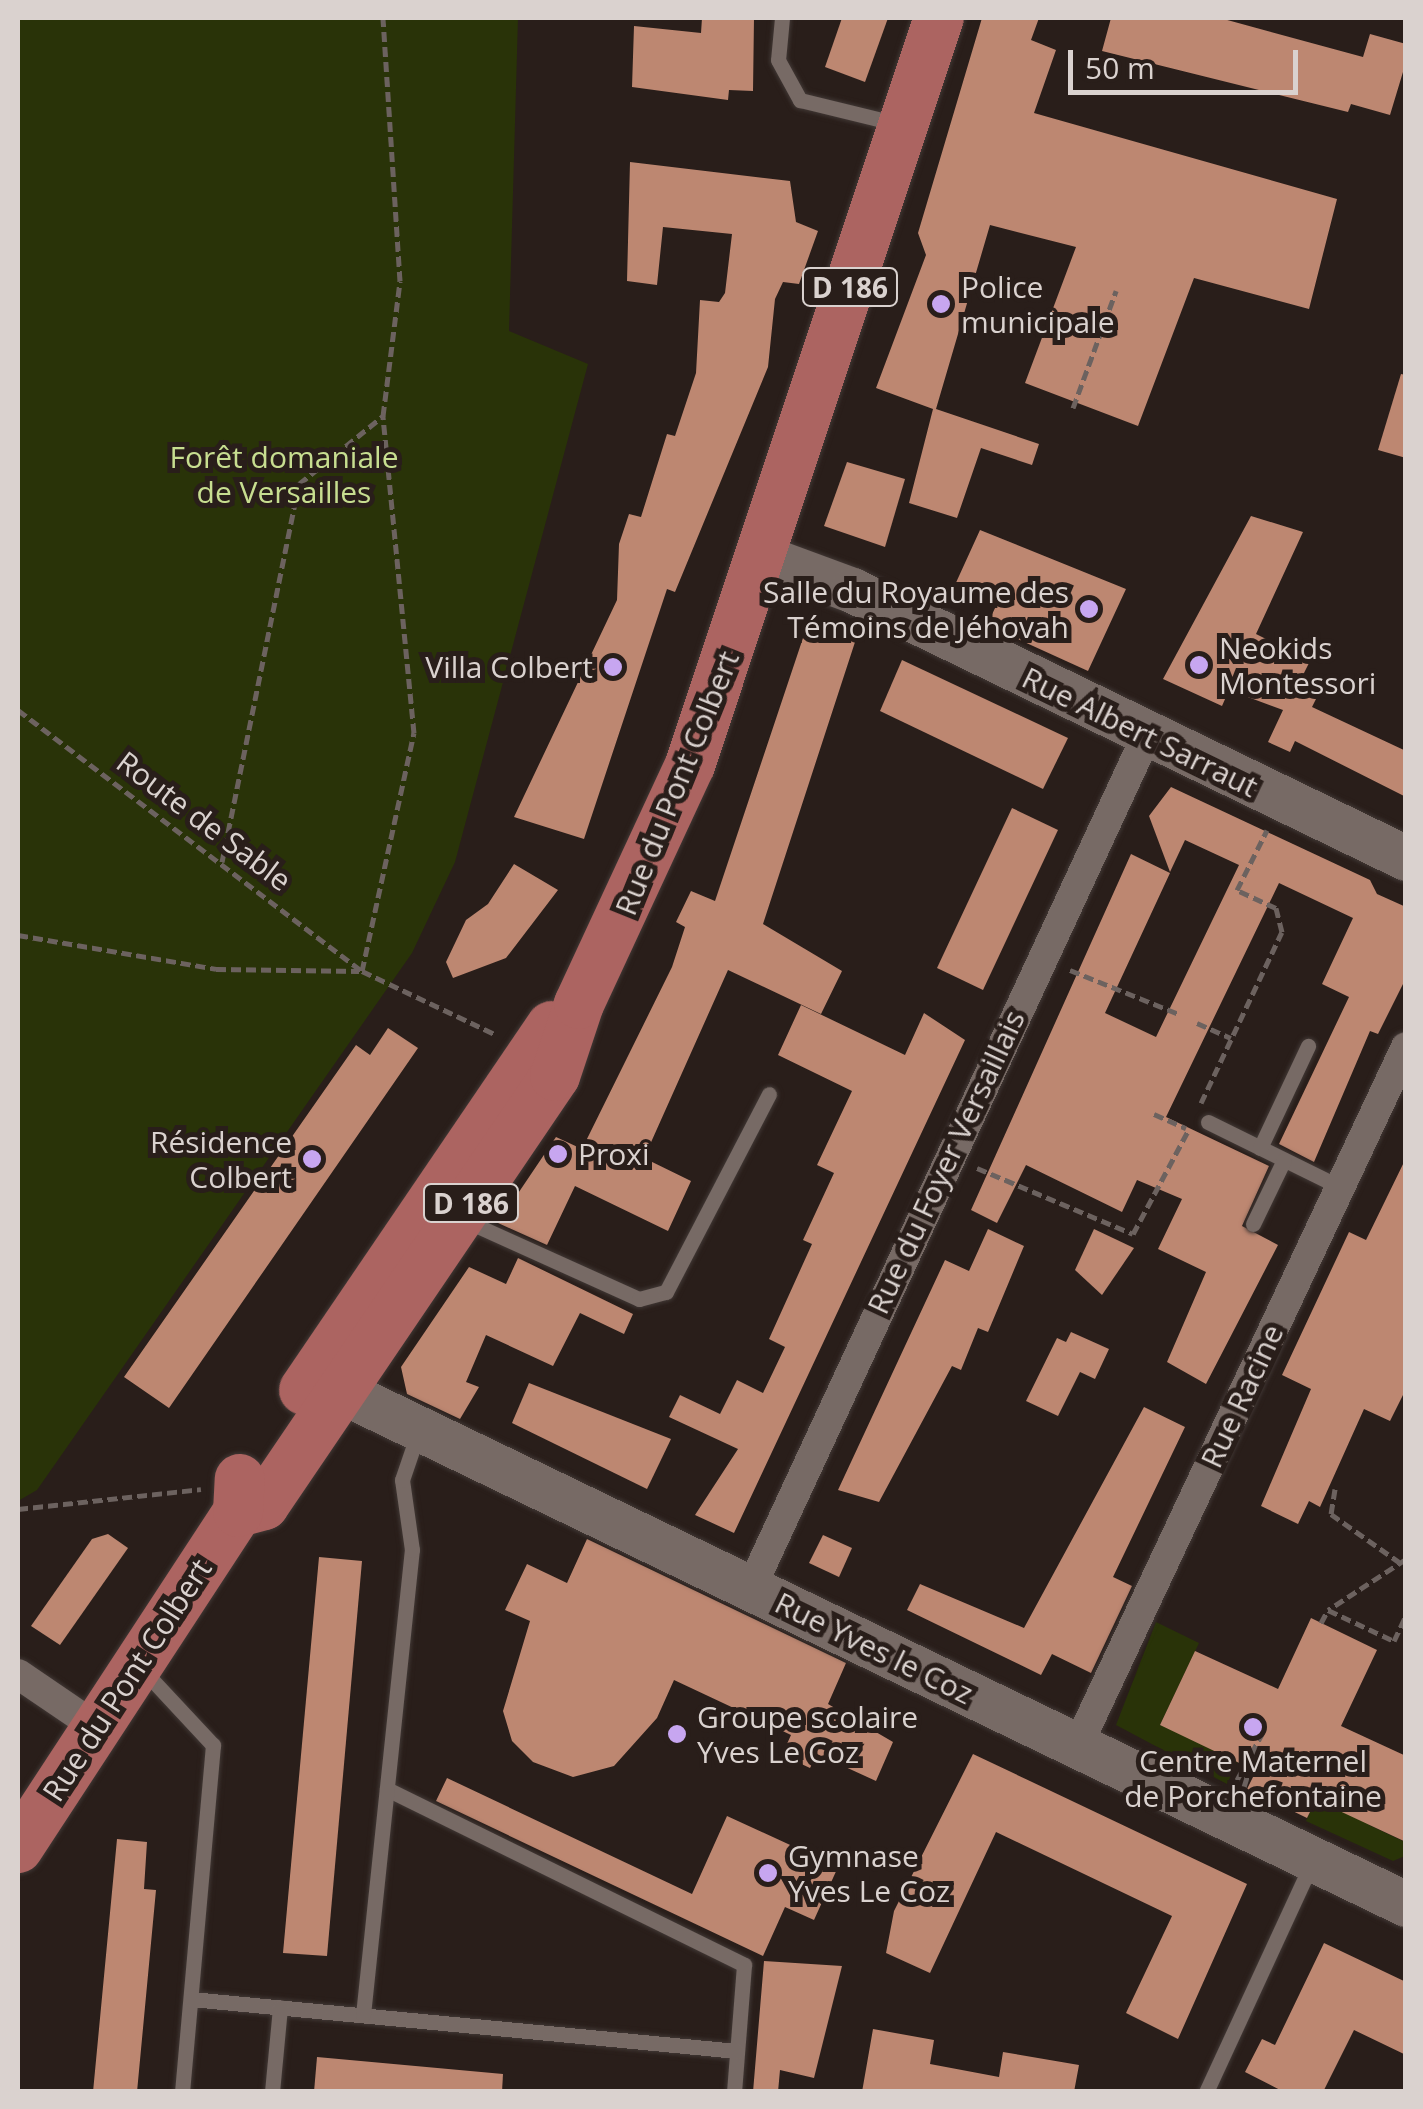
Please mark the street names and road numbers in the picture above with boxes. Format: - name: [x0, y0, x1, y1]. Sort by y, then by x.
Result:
- road number: D 186: [800, 264, 900, 310]
- street label: Rue du Pont Colbert: [608, 646, 746, 920]
- street label: Rue Albert Sarraut: [1016, 659, 1264, 805]
- street label: Route de Sable: [110, 744, 298, 898]
- street label: Rue du Foyer Versaillais: [860, 1005, 1032, 1319]
- road number: D 186: [421, 1180, 521, 1226]
- street label: Rue Racine: [1193, 1319, 1291, 1473]
- street label: Rue du Pont Colbert: [35, 1552, 219, 1808]
- street label: Rue Yves le Coz: [769, 1585, 979, 1711]

